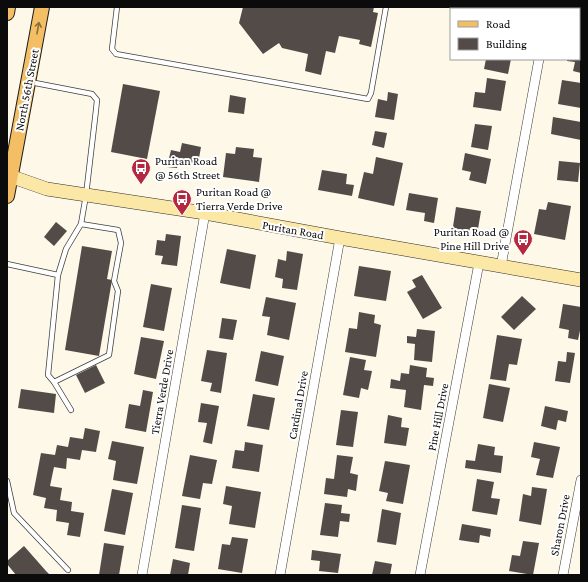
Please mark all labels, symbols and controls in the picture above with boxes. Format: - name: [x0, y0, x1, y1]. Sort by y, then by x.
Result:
- legend: [450, 8, 580, 60]
- text: Road: [486, 17, 511, 31]
- one-way arrow: [35, 22, 43, 35]
- text: Building: [486, 37, 527, 51]
- street label: North 56th Street: [12, 47, 42, 132]
- place label: Puritan Road @ 56th Street: [155, 154, 221, 182]
- bus stop icon: Puritan Road @ 56th Street: [130, 157, 152, 185]
- place label: Puritan Road @ Tierra Verde Drive: [196, 185, 283, 213]
- bus stop icon: Puritan Road @ Tierra Verde Drive: [171, 188, 193, 216]
- street label: Puritan Road: [261, 218, 326, 242]
- place label: Puritan Road @ Pine Hill Drive: [434, 225, 509, 253]
- bus stop icon: Puritan Road @ Pine Hill Drive: [512, 228, 534, 256]
- street label: Tierra Verde Drive: [148, 348, 176, 436]
- street label: Cardinal Drive: [285, 370, 311, 440]
- street label: Pine Hill Drive: [425, 382, 451, 452]
- street label: Sharon Drive: [547, 493, 573, 557]

